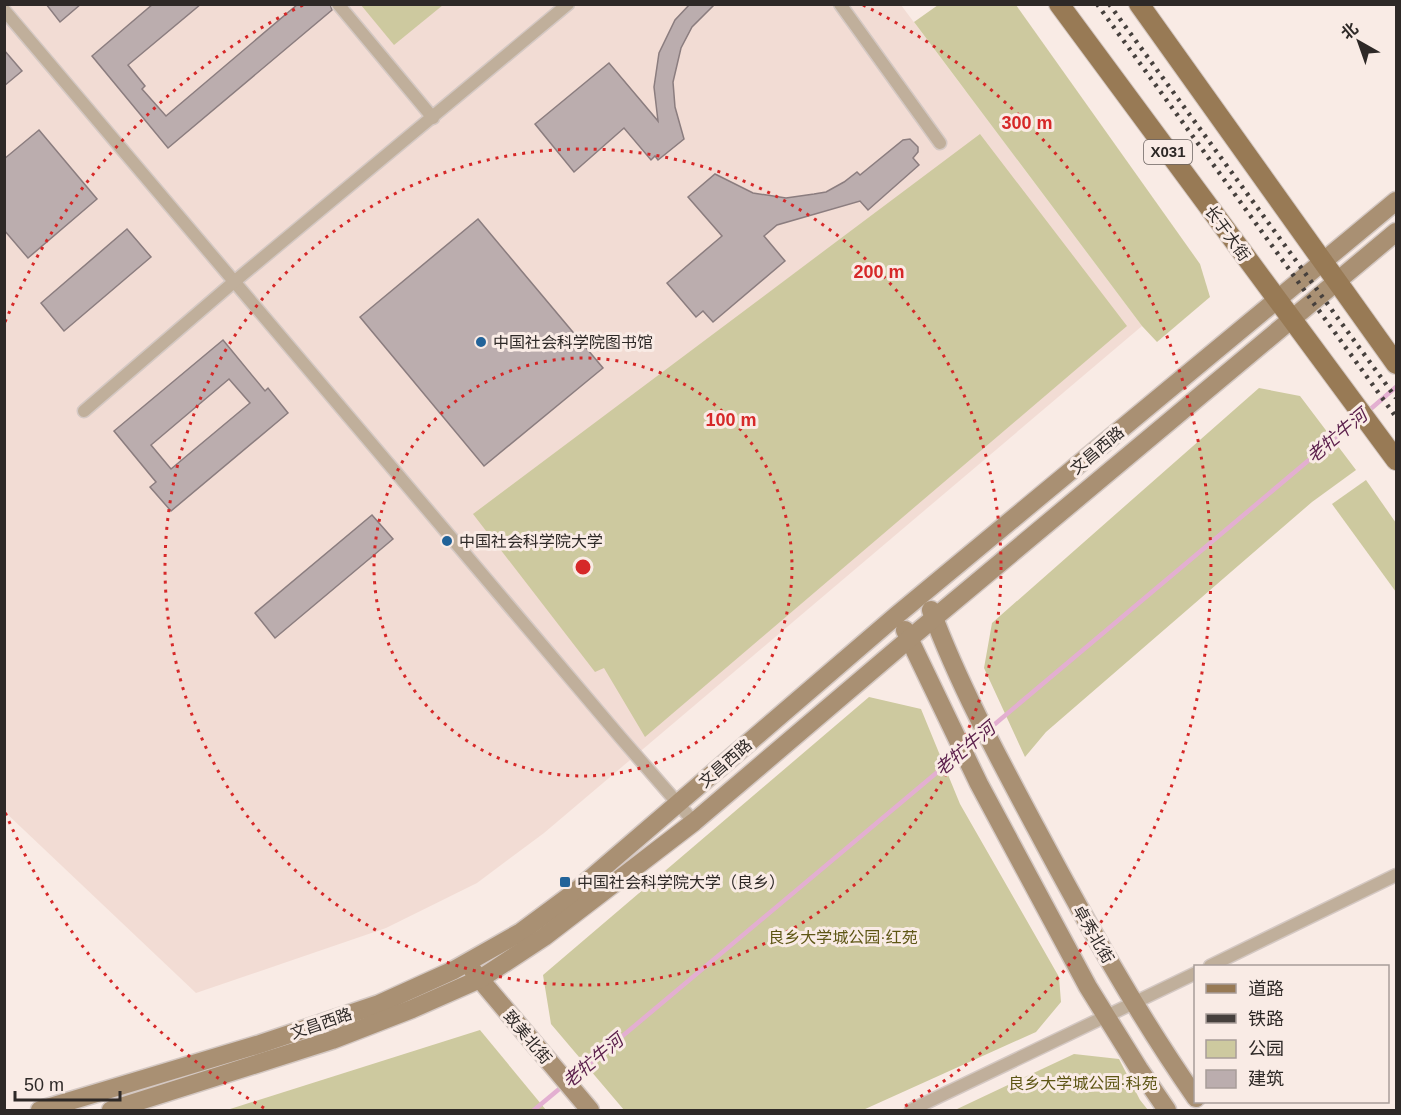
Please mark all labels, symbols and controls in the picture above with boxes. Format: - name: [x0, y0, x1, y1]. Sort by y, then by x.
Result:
- north arrow: [1329, 12, 1389, 72]
- text: 北: [1338, 19, 1361, 43]
- text: 300 m: [1001, 113, 1053, 133]
- road number: X031: [1144, 140, 1192, 164]
- street label: 长于大街: [1202, 202, 1253, 264]
- text: 200 m: [853, 262, 905, 282]
- place label: 中国社会科学院图书馆: [493, 334, 653, 351]
- marker: 中国社会科学院图书馆: [474, 335, 488, 349]
- water label: 老牤牛河: [1303, 403, 1373, 467]
- text: 100 m: [705, 410, 757, 430]
- street label: 文昌西路: [1067, 423, 1127, 477]
- place label: 中国社会科学院大学: [459, 533, 603, 550]
- marker: 中国社会科学院大学: [440, 534, 454, 548]
- centre of rings: [573, 557, 593, 577]
- water label: 老牤牛河: [931, 716, 1001, 780]
- street label: 文昌西路: [696, 736, 755, 791]
- place label: 中国社会科学院大学（良乡）: [577, 874, 785, 891]
- marker: 中国社会科学院大学（良乡）: [558, 875, 572, 889]
- street label: 卓秀北街: [1070, 902, 1117, 966]
- park label: 良乡大学城公园·红苑: [768, 929, 918, 946]
- legend: [1194, 965, 1389, 1103]
- text: 道路: [1248, 979, 1284, 999]
- street label: 文昌西路: [288, 1005, 354, 1042]
- street label: 致美北街: [501, 1007, 555, 1067]
- text: 铁路: [1248, 1009, 1284, 1029]
- water label: 老牤牛河: [559, 1028, 629, 1092]
- text: 公园: [1248, 1039, 1284, 1059]
- scale bar: [15, 1064, 120, 1102]
- text: 建筑: [1248, 1069, 1284, 1089]
- text: 50 m: [24, 1075, 64, 1095]
- park label: 良乡大学城公园·科苑: [1008, 1075, 1158, 1092]

